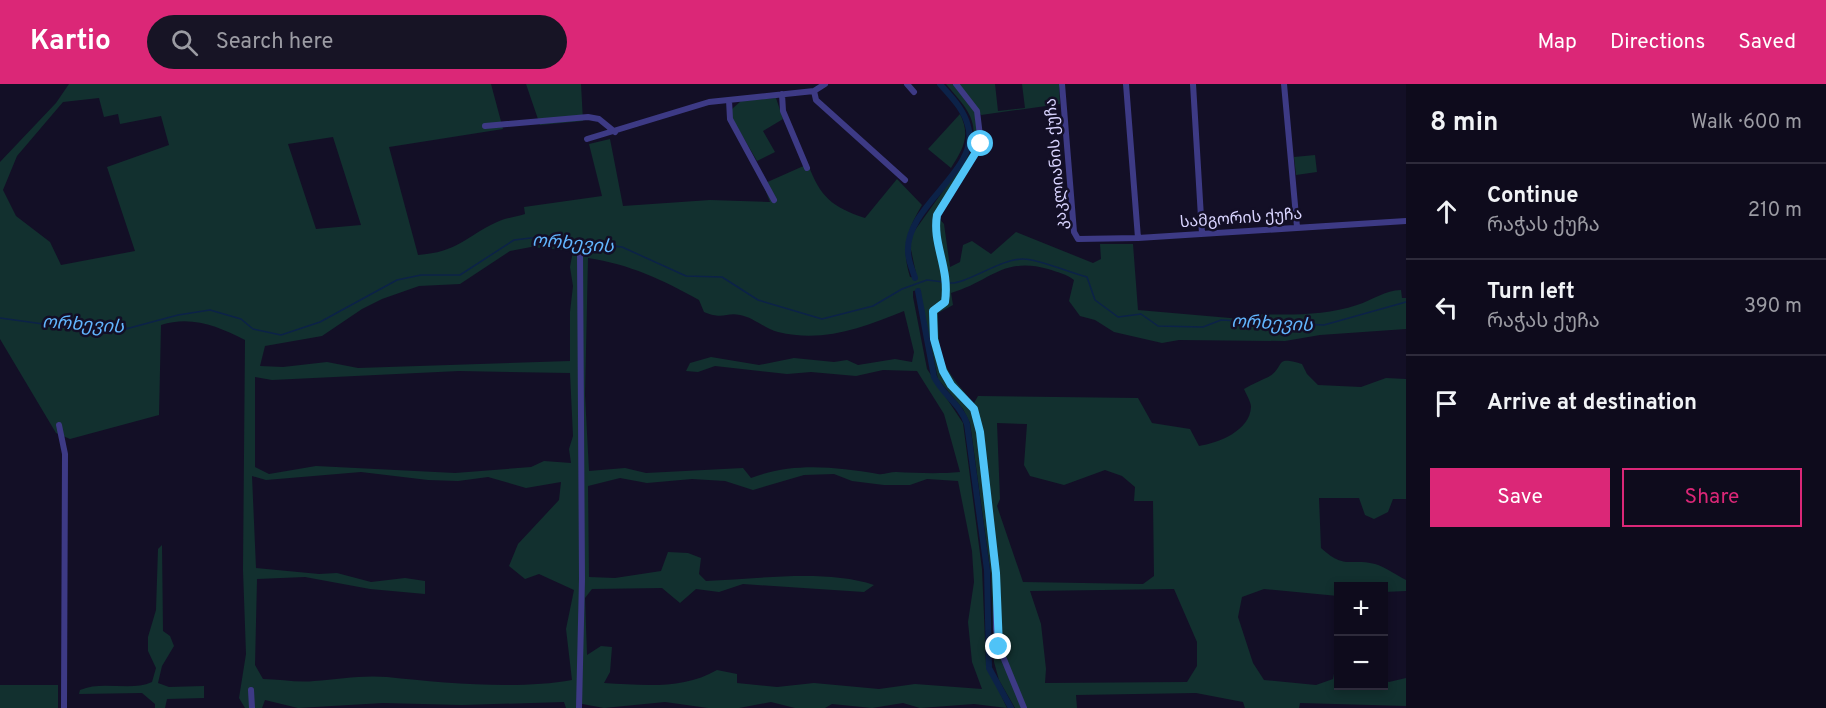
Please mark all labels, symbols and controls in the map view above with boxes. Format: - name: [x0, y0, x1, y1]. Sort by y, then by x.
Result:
- search box: [147, 15, 567, 69]
- text: Kartio: [30, 24, 111, 60]
- icon: search: [168, 26, 201, 59]
- text: Search here: [216, 29, 333, 56]
- text: Map: [1537, 29, 1577, 56]
- text: Directions: [1610, 29, 1705, 56]
- text: Saved: [1738, 29, 1796, 56]
- street label: კაკლიანის ქუჩა: [1041, 97, 1073, 230]
- text: 8 min: [1430, 107, 1498, 140]
- text: Walk · 600 m: [1691, 110, 1802, 136]
- route start: [967, 130, 993, 156]
- text: Continue: [1487, 183, 1578, 210]
- icon: ahead: [1430, 195, 1463, 228]
- text: 210 m: [1748, 198, 1802, 224]
- street label: სამგორის ქუჩა: [1179, 205, 1303, 233]
- text: რაჭას ქუჩა: [1487, 213, 1600, 239]
- water label: ორხევის: [531, 229, 616, 260]
- text: Turn left: [1487, 279, 1575, 306]
- icon: left: [1430, 291, 1463, 324]
- text: 390 m: [1744, 294, 1802, 320]
- text: რაჭას ქუჩა: [1487, 309, 1600, 335]
- water label: ორხევის: [41, 311, 126, 340]
- water label: ორხევის: [1231, 311, 1314, 338]
- icon: arrive: [1430, 387, 1463, 420]
- text: Arrive at destination: [1487, 390, 1697, 417]
- button: Save: [1430, 468, 1610, 527]
- button: Share: [1622, 468, 1802, 527]
- map controls: [1334, 582, 1388, 690]
- button: +: [1334, 582, 1388, 636]
- route end: [985, 633, 1011, 659]
- button: −: [1334, 636, 1388, 690]

